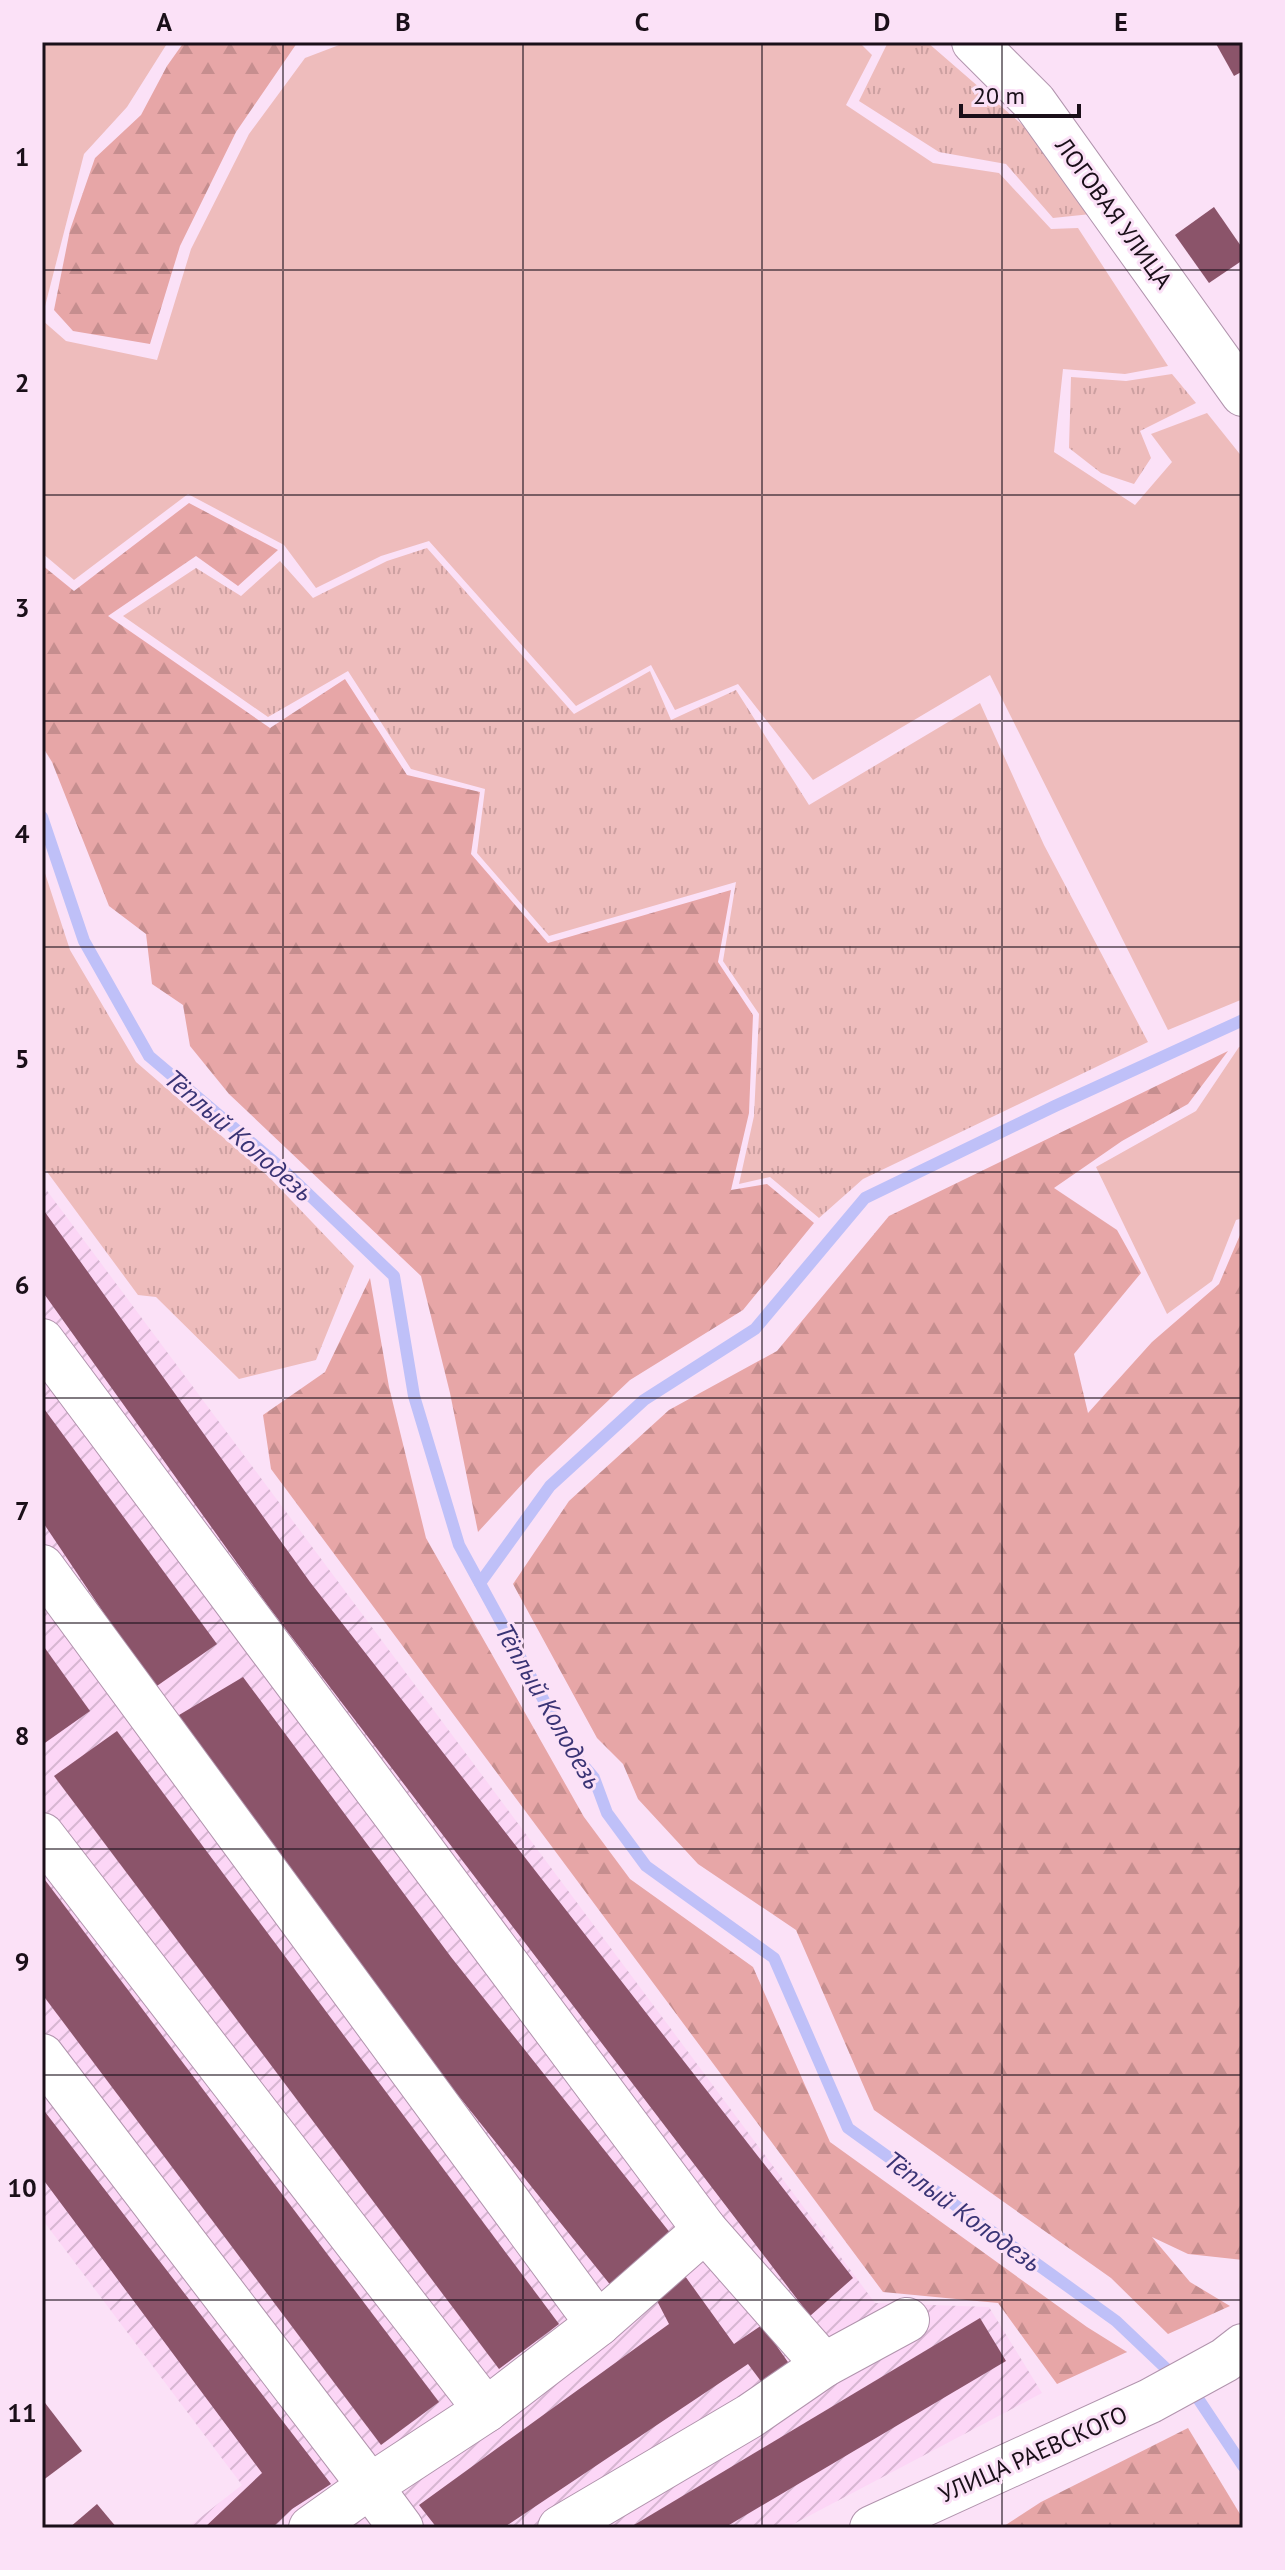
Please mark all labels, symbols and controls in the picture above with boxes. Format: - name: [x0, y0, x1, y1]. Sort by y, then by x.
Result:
- text: A: [156, 5, 172, 38]
- text: B: [395, 5, 411, 38]
- text: C: [635, 5, 649, 38]
- text: D: [874, 5, 890, 38]
- text: E: [1114, 5, 1128, 38]
- scale bar: [961, 68, 1079, 118]
- text: 20 m: [973, 80, 1025, 111]
- street label: ЛОГОВАЯ УЛИЦА: [1048, 130, 1179, 295]
- text: 1: [15, 140, 29, 173]
- text: 2: [15, 366, 29, 399]
- text: 3: [15, 591, 29, 624]
- text: 4: [15, 817, 30, 850]
- text: 5: [15, 1042, 29, 1075]
- water label: Тёплый Колодезь: [158, 1062, 320, 1208]
- text: 6: [15, 1268, 29, 1301]
- text: 7: [15, 1494, 29, 1527]
- water label: Тёплый Колодезь: [488, 1617, 610, 1795]
- text: 8: [15, 1719, 29, 1752]
- text: 9: [15, 1945, 29, 1978]
- water label: Тёплый Колодезь: [878, 2143, 1048, 2279]
- text: 10: [7, 2171, 37, 2204]
- text: 11: [7, 2396, 37, 2429]
- street label: УЛИЦА РАЕВСКОГО: [934, 2398, 1132, 2510]

